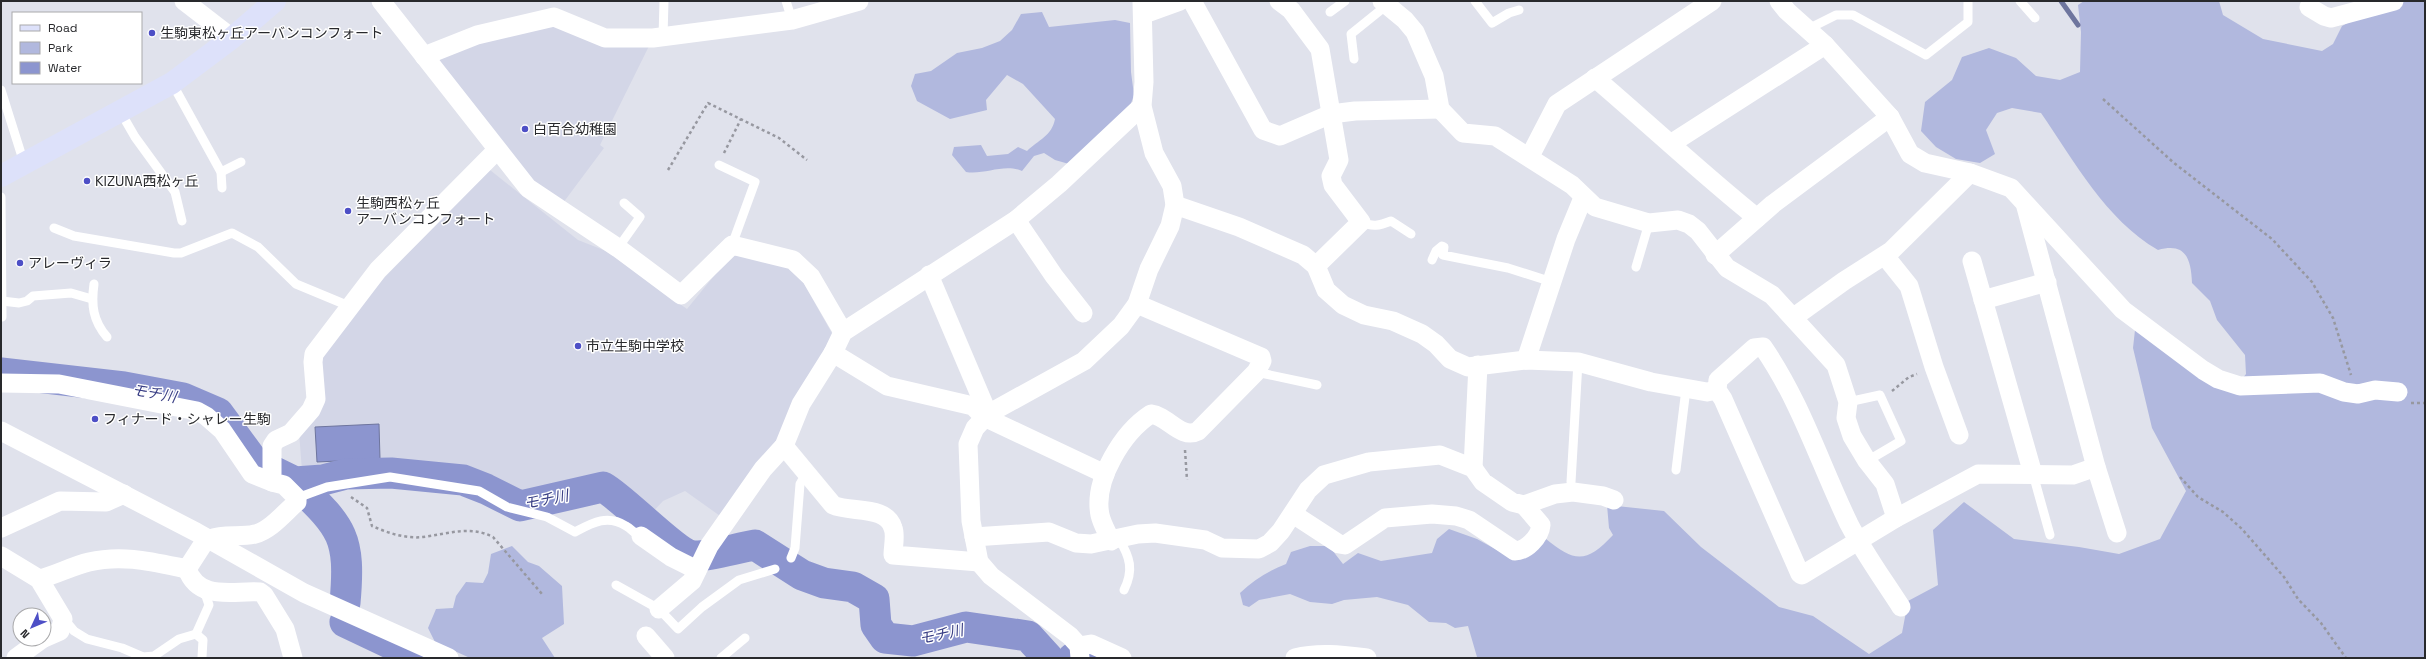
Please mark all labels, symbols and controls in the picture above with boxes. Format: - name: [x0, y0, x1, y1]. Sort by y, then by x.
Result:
- legend: [12, 12, 142, 84]
- text: Road: [48, 20, 77, 36]
- place label: 生駒東松ヶ丘アーバンコンフォート: [160, 24, 383, 42]
- marker: 生駒東松ヶ丘アーバンコンフォート: [147, 28, 157, 38]
- text: Park: [48, 40, 73, 56]
- text: Water: [48, 60, 82, 76]
- place label: 白百合幼稚園: [533, 120, 617, 138]
- marker: 白百合幼稚園: [520, 124, 530, 134]
- place label: KIZUNA西松ヶ丘: [95, 172, 198, 190]
- marker: KIZUNA西松ヶ丘: [82, 176, 92, 186]
- place label: 生駒西松ヶ丘 アーバンコンフォート: [356, 194, 495, 228]
- marker: 生駒西松ヶ丘 アーバンコンフォート: [343, 206, 353, 216]
- place label: アレーヴィラ: [28, 254, 112, 272]
- marker: アレーヴィラ: [15, 258, 25, 268]
- place label: 市立生駒中学校: [586, 337, 684, 355]
- marker: 市立生駒中学校: [573, 341, 583, 351]
- water label: モチ川: [130, 380, 180, 407]
- place label: フィナード・シャレー生駒: [103, 410, 271, 428]
- marker: フィナード・シャレー生駒: [90, 414, 100, 424]
- water label: モチ川: [522, 485, 572, 513]
- north arrow: [12, 607, 52, 647]
- water label: モチ川: [917, 620, 967, 648]
- text: N: [17, 626, 32, 641]

